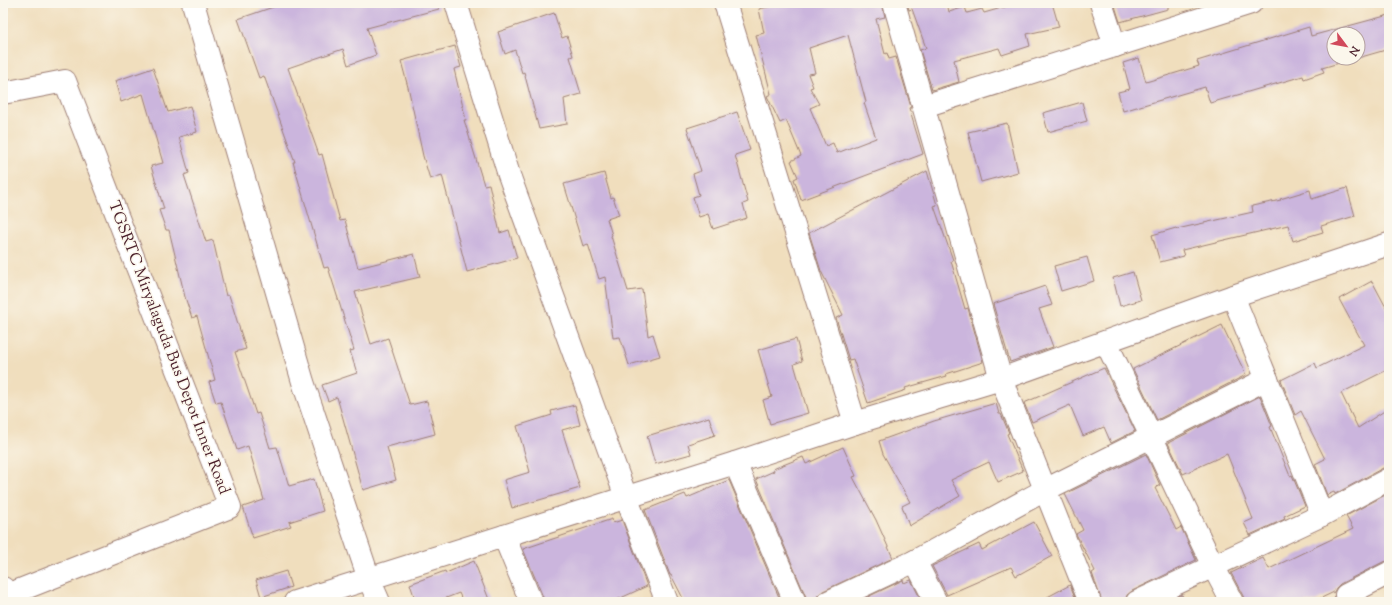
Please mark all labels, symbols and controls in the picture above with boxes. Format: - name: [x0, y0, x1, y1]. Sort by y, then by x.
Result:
- north arrow: [1326, 26, 1366, 66]
- text: N: [1344, 42, 1363, 59]
- street label: TGSRTC Miryalaguda Bus Depot Inner Road: [101, 198, 235, 498]

